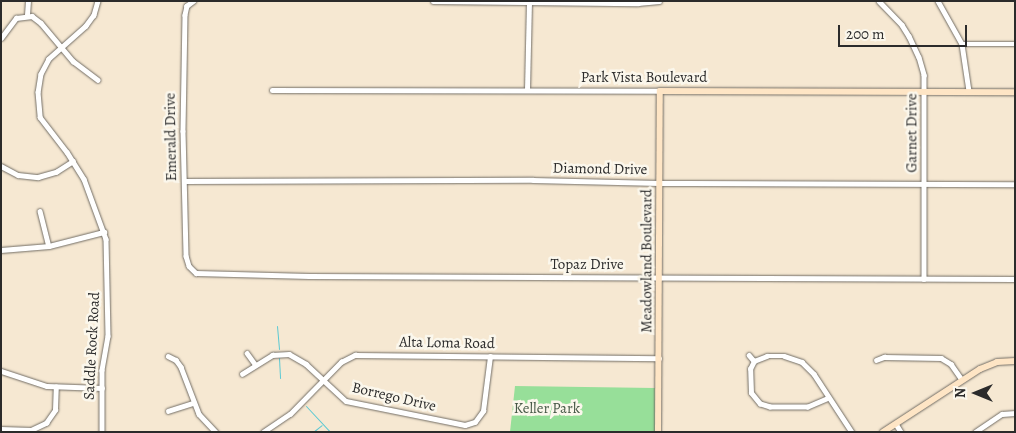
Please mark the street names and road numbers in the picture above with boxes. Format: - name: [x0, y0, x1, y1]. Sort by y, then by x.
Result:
- street label: Park Vista Boulevard: [581, 69, 707, 87]
- street label: Emerald Drive: [161, 93, 181, 181]
- street label: Garnet Drive: [903, 93, 921, 173]
- street label: Diamond Drive: [553, 159, 647, 179]
- street label: Meadowland Boulevard: [638, 189, 656, 333]
- street label: Topaz Drive: [550, 256, 624, 274]
- street label: Saddle Rock Road: [80, 291, 104, 401]
- street label: Alta Loma Road: [399, 333, 495, 353]
- street label: Borrego Drive: [350, 379, 438, 415]

